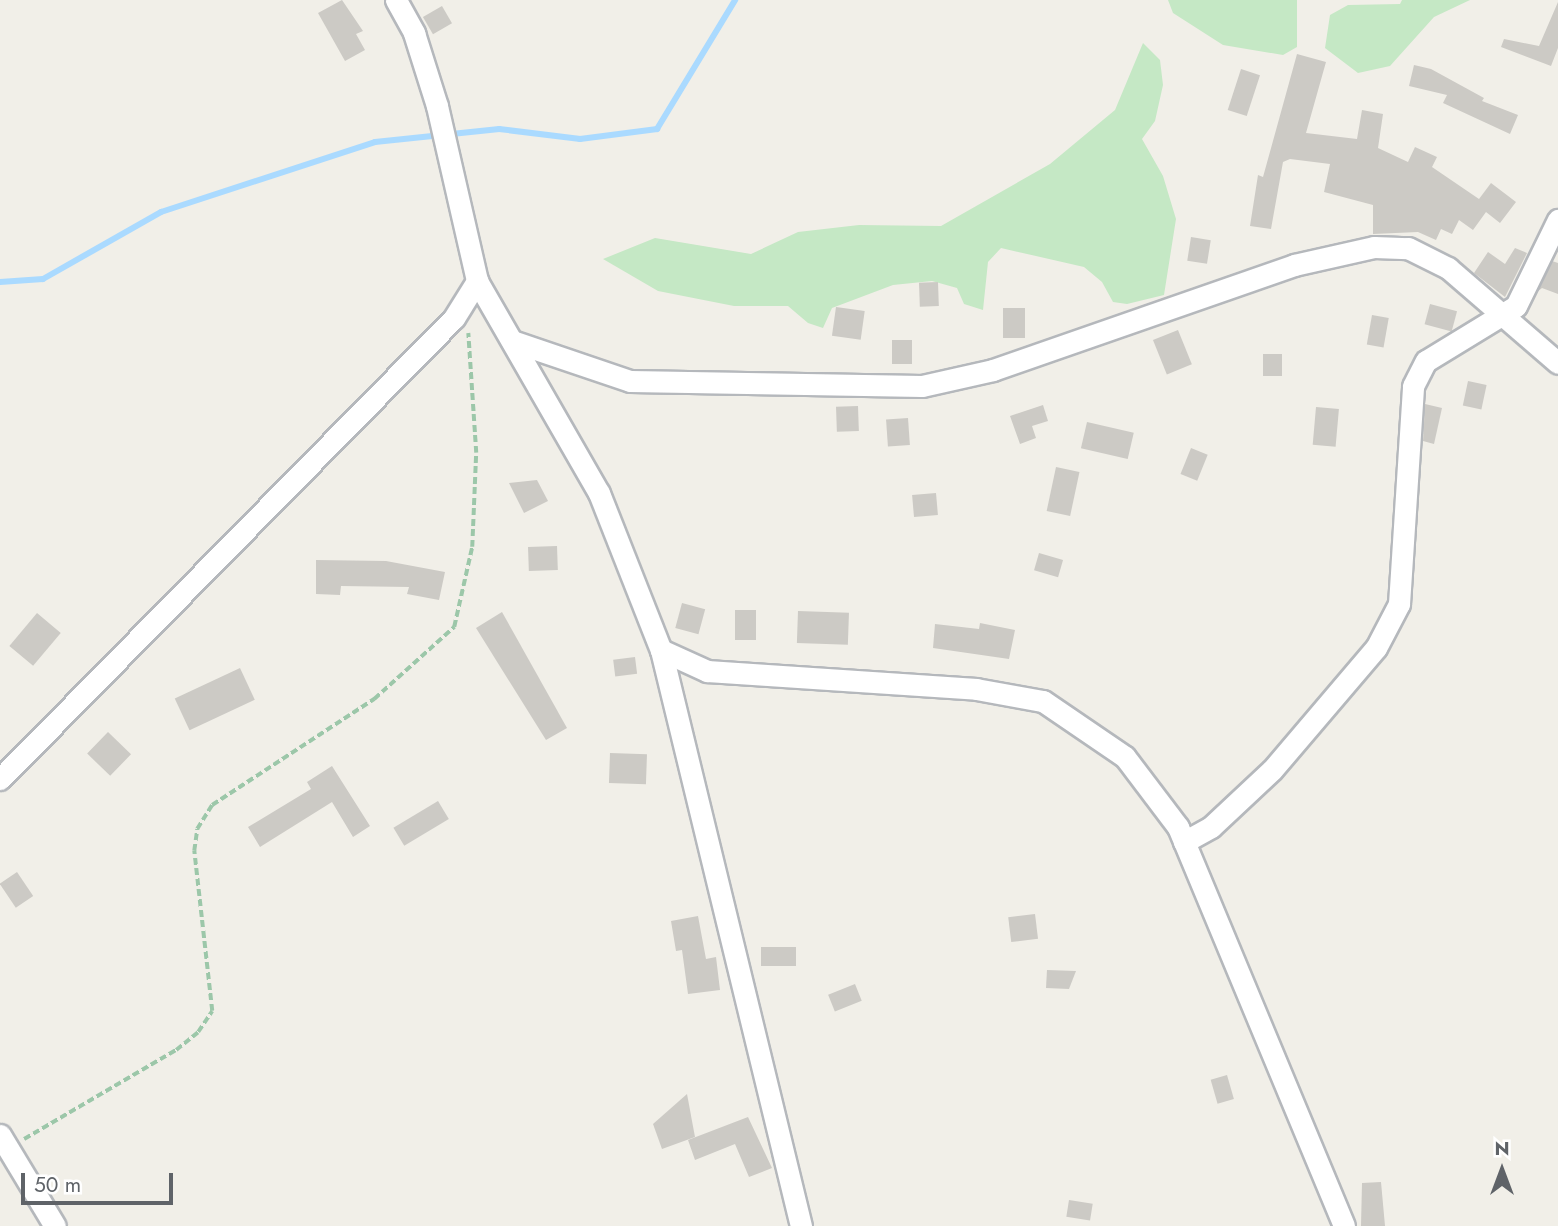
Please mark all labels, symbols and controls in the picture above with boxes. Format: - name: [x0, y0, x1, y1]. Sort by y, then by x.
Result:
- north arrow: [1467, 1135, 1537, 1205]
- text: N: [1494, 1135, 1510, 1162]
- scale bar: [24, 1160, 177, 1204]
- text: 50 m: [34, 1170, 81, 1200]

